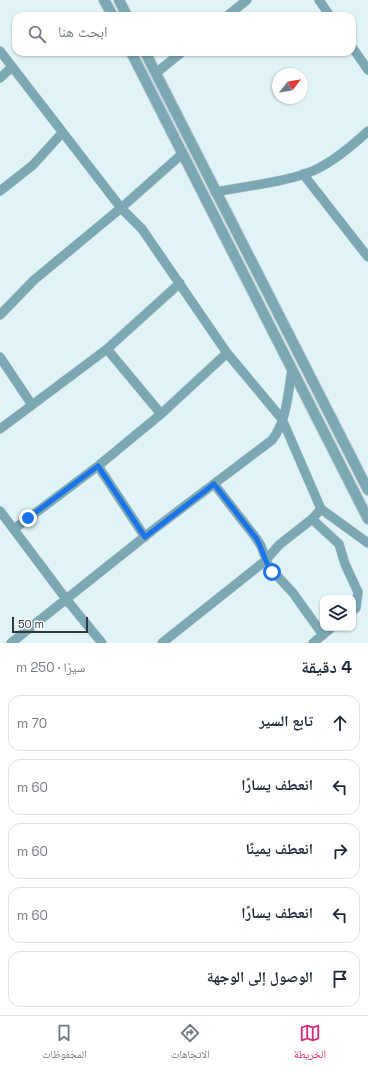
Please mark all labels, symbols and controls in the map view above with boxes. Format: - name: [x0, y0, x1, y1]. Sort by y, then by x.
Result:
- search box: [12, 12, 356, 56]
- text: ابحث هنا: [58, 22, 108, 41]
- icon: search: [26, 23, 48, 45]
- north arrow: [272, 68, 308, 104]
- route end: [19, 509, 37, 527]
- route start: [263, 563, 281, 581]
- map controls: [320, 595, 356, 631]
- button: layers: [320, 595, 356, 631]
- scale bar: [12, 615, 88, 634]
- text: 50 m: [18, 617, 44, 631]
- text: 4 دقيقة: [301, 656, 352, 678]
- text: سيرًا · 250 m: [16, 659, 85, 676]
- text: تابع السير: [259, 711, 313, 730]
- icon: ahead: [329, 712, 351, 734]
- text: 70 m: [17, 715, 47, 732]
- text: انعطف يسارًا: [241, 775, 313, 794]
- icon: left: [329, 776, 351, 798]
- text: 60 m: [17, 779, 48, 796]
- text: انعطف يمينًا: [246, 839, 313, 858]
- icon: right: [329, 840, 351, 862]
- text: 60 m: [17, 843, 48, 860]
- text: انعطف يسارًا: [241, 903, 313, 922]
- icon: left: [329, 904, 351, 926]
- text: 60 m: [17, 907, 48, 924]
- text: الوصول إلى الوجهة: [207, 967, 313, 986]
- icon: arrive: [329, 968, 351, 990]
- tab: المحفوظات: [42, 1022, 87, 1065]
- tab: الاتجاهات: [171, 1022, 210, 1065]
- tab: الخريطة: [294, 1022, 326, 1065]

